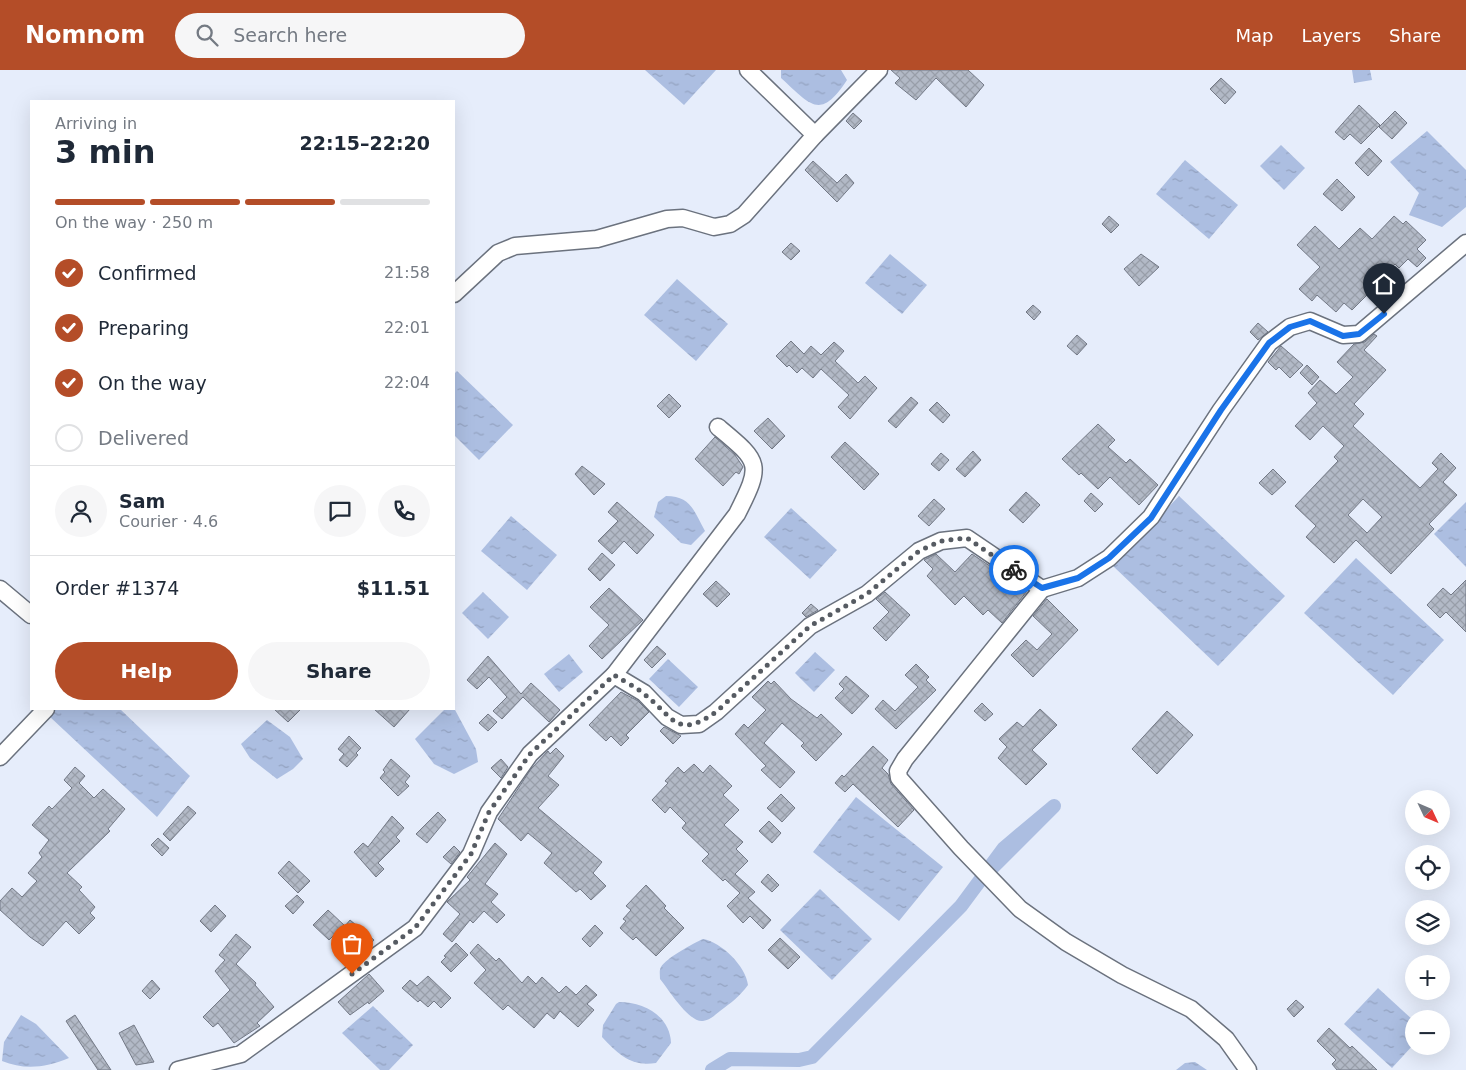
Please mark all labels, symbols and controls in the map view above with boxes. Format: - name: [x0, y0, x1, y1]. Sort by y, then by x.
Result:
- search box: [175, 13, 525, 58]
- text: Nomnom: [25, 21, 145, 49]
- icon: search: [193, 21, 221, 49]
- text: Search here: [233, 24, 347, 46]
- text: Map: [1235, 25, 1273, 46]
- text: Layers: [1301, 25, 1361, 46]
- text: Share: [1389, 25, 1441, 46]
- text: Arriving in: [55, 114, 137, 133]
- text: 22:15–22:20: [300, 132, 430, 154]
- text: 3 min: [55, 133, 156, 171]
- text: On the way · 250 m: [55, 213, 213, 232]
- icon: check: [55, 259, 83, 287]
- text: Confirmed: [98, 262, 197, 284]
- text: 21:58: [384, 263, 430, 282]
- pin: [1363, 263, 1405, 314]
- icon: home: [1370, 270, 1398, 298]
- icon: check: [55, 314, 83, 342]
- text: Preparing: [98, 317, 189, 339]
- text: 22:01: [384, 318, 430, 337]
- icon: check: [55, 369, 83, 397]
- text: On the way: [98, 372, 207, 394]
- text: 22:04: [384, 373, 430, 392]
- text: Delivered: [98, 427, 189, 449]
- button: person: [55, 485, 107, 537]
- button: chat: [314, 485, 366, 537]
- button: phone: [378, 485, 430, 537]
- text: Sam: [119, 490, 165, 512]
- text: Courier · 4.6: [119, 512, 218, 531]
- courier: [989, 545, 1039, 595]
- icon: bike: [1000, 556, 1028, 584]
- text: Order #1374: [55, 577, 179, 599]
- text: $11.51: [357, 577, 430, 599]
- button: Help: [55, 642, 238, 700]
- button: Share: [248, 642, 430, 700]
- north arrow: [1405, 790, 1450, 835]
- map controls: [1405, 790, 1450, 1055]
- button: locate: [1405, 845, 1450, 890]
- button: layers: [1405, 900, 1450, 945]
- pin: [331, 923, 373, 974]
- icon: bag: [338, 930, 366, 958]
- button: +: [1405, 955, 1450, 1000]
- button: −: [1405, 1010, 1450, 1055]

